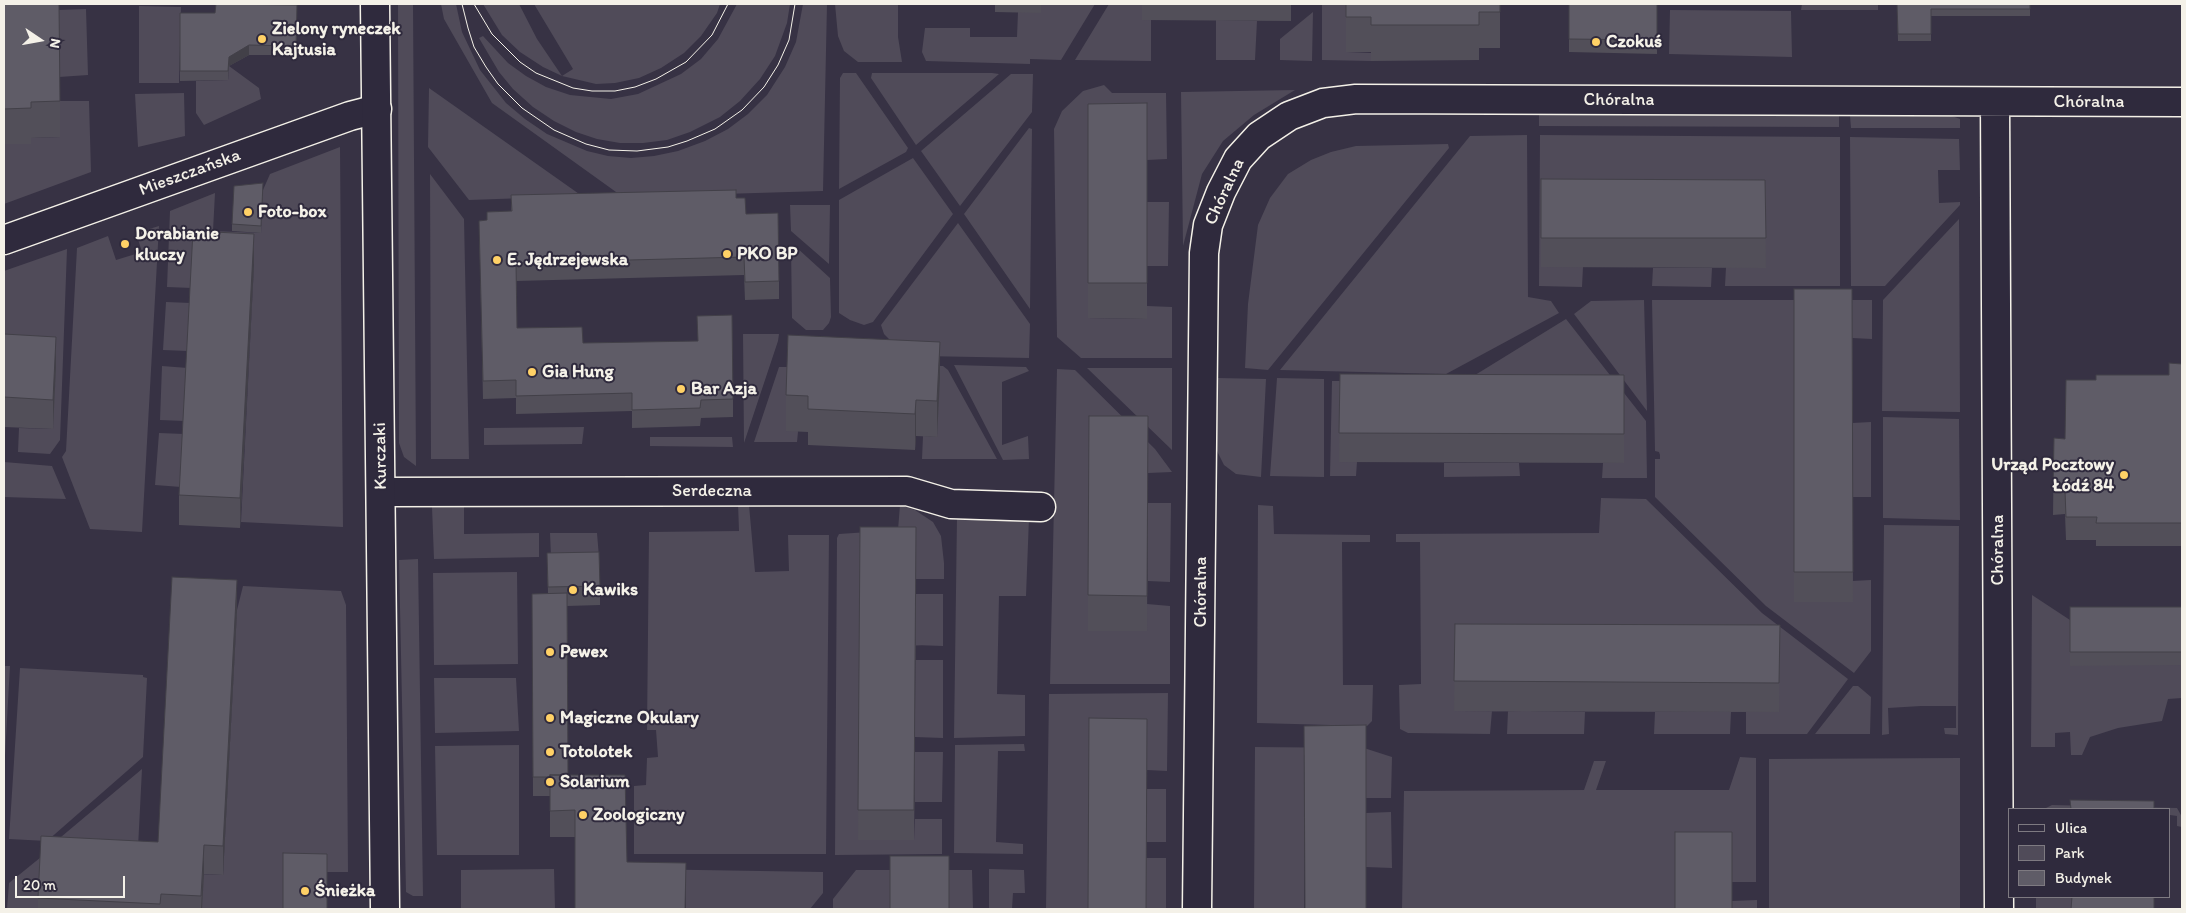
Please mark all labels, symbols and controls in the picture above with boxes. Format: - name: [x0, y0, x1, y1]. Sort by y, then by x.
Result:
- north arrow: [15, 15, 65, 65]
- place label: Zielony ryneczek Kajtusia: [272, 18, 401, 60]
- place label: Czokuś: [1606, 31, 1662, 53]
- marker: Zielony ryneczek Kajtusia: [256, 33, 268, 45]
- marker: Czokuś: [1590, 36, 1602, 48]
- text: N: [46, 37, 64, 50]
- street label: Chóralna: [1584, 89, 1654, 111]
- street label: Chóralna: [2054, 91, 2124, 113]
- street label: Mieszczańska: [136, 145, 244, 201]
- street label: Chóralna: [1200, 155, 1250, 229]
- place label: Foto-box: [258, 201, 326, 223]
- marker: Foto-box: [242, 206, 254, 218]
- place label: Dorabianie kluczy: [135, 223, 219, 266]
- marker: Dorabianie kluczy: [119, 238, 131, 250]
- place label: PKO BP: [737, 243, 798, 265]
- marker: PKO BP: [721, 248, 733, 260]
- place label: E. Jędrzejewska: [507, 249, 628, 271]
- marker: E. Jędrzejewska: [491, 254, 503, 266]
- place label: Gia Hung: [542, 361, 614, 383]
- marker: Gia Hung: [526, 366, 538, 378]
- place label: Bar Azja: [691, 378, 757, 400]
- marker: Bar Azja: [675, 383, 687, 395]
- street label: Kurczaki: [370, 422, 392, 490]
- place label: Urząd Pocztowy Łódź 84: [1991, 454, 2114, 496]
- marker: Urząd Pocztowy Łódź 84: [2118, 469, 2130, 481]
- street label: Serdeczna: [672, 480, 752, 502]
- street label: Chóralna: [1987, 515, 2009, 585]
- street label: Chóralna: [1190, 557, 1212, 627]
- place label: Kawiks: [583, 579, 638, 601]
- marker: Kawiks: [567, 584, 579, 596]
- place label: Pewex: [560, 641, 608, 663]
- marker: Pewex: [544, 646, 556, 658]
- place label: Magiczne Okulary: [560, 707, 699, 729]
- marker: Magiczne Okulary: [544, 712, 556, 724]
- place label: Totolotek: [560, 741, 632, 763]
- marker: Totolotek: [544, 746, 556, 758]
- place label: Solarium: [560, 771, 630, 793]
- marker: Solarium: [544, 776, 556, 788]
- place label: Zoologiczny: [593, 804, 684, 826]
- legend: [2008, 808, 2171, 898]
- marker: Zoologiczny: [577, 809, 589, 821]
- text: Ulica: [2055, 819, 2087, 837]
- text: Park: [2055, 844, 2085, 862]
- scale bar: [18, 866, 128, 898]
- text: Budynek: [2055, 869, 2112, 887]
- text: 20 m: [23, 876, 56, 894]
- place label: Śnieżka: [315, 880, 375, 902]
- marker: Śnieżka: [299, 885, 311, 897]

